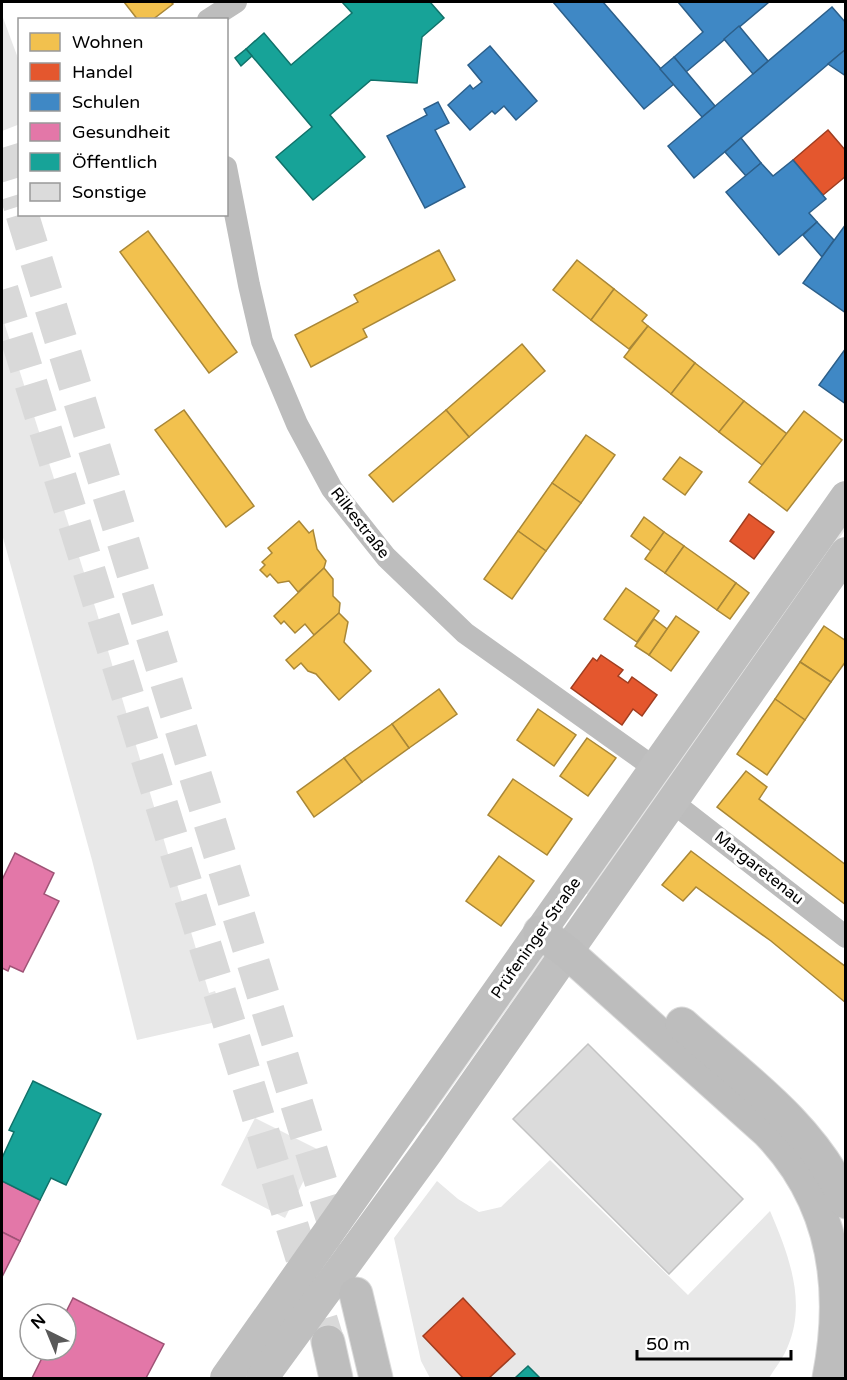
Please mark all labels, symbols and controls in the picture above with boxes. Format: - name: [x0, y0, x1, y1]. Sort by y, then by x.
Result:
- legend: [18, 18, 228, 216]
- text: Wohnen: [72, 31, 143, 53]
- text: Handel: [72, 61, 133, 83]
- text: Schulen: [72, 91, 140, 113]
- text: Gesundheit: [72, 121, 170, 143]
- text: Öffentlich: [72, 151, 157, 173]
- text: Sonstige: [72, 181, 146, 203]
- street label: Rilkestraße: [326, 484, 394, 562]
- street label: Margaretenau: [710, 827, 808, 909]
- street label: Prüfeninger Straße: [487, 873, 585, 1003]
- north arrow: [18, 1302, 78, 1362]
- text: N: [27, 1310, 50, 1333]
- scale bar: [637, 1323, 792, 1361]
- text: 50 m: [646, 1333, 690, 1355]

